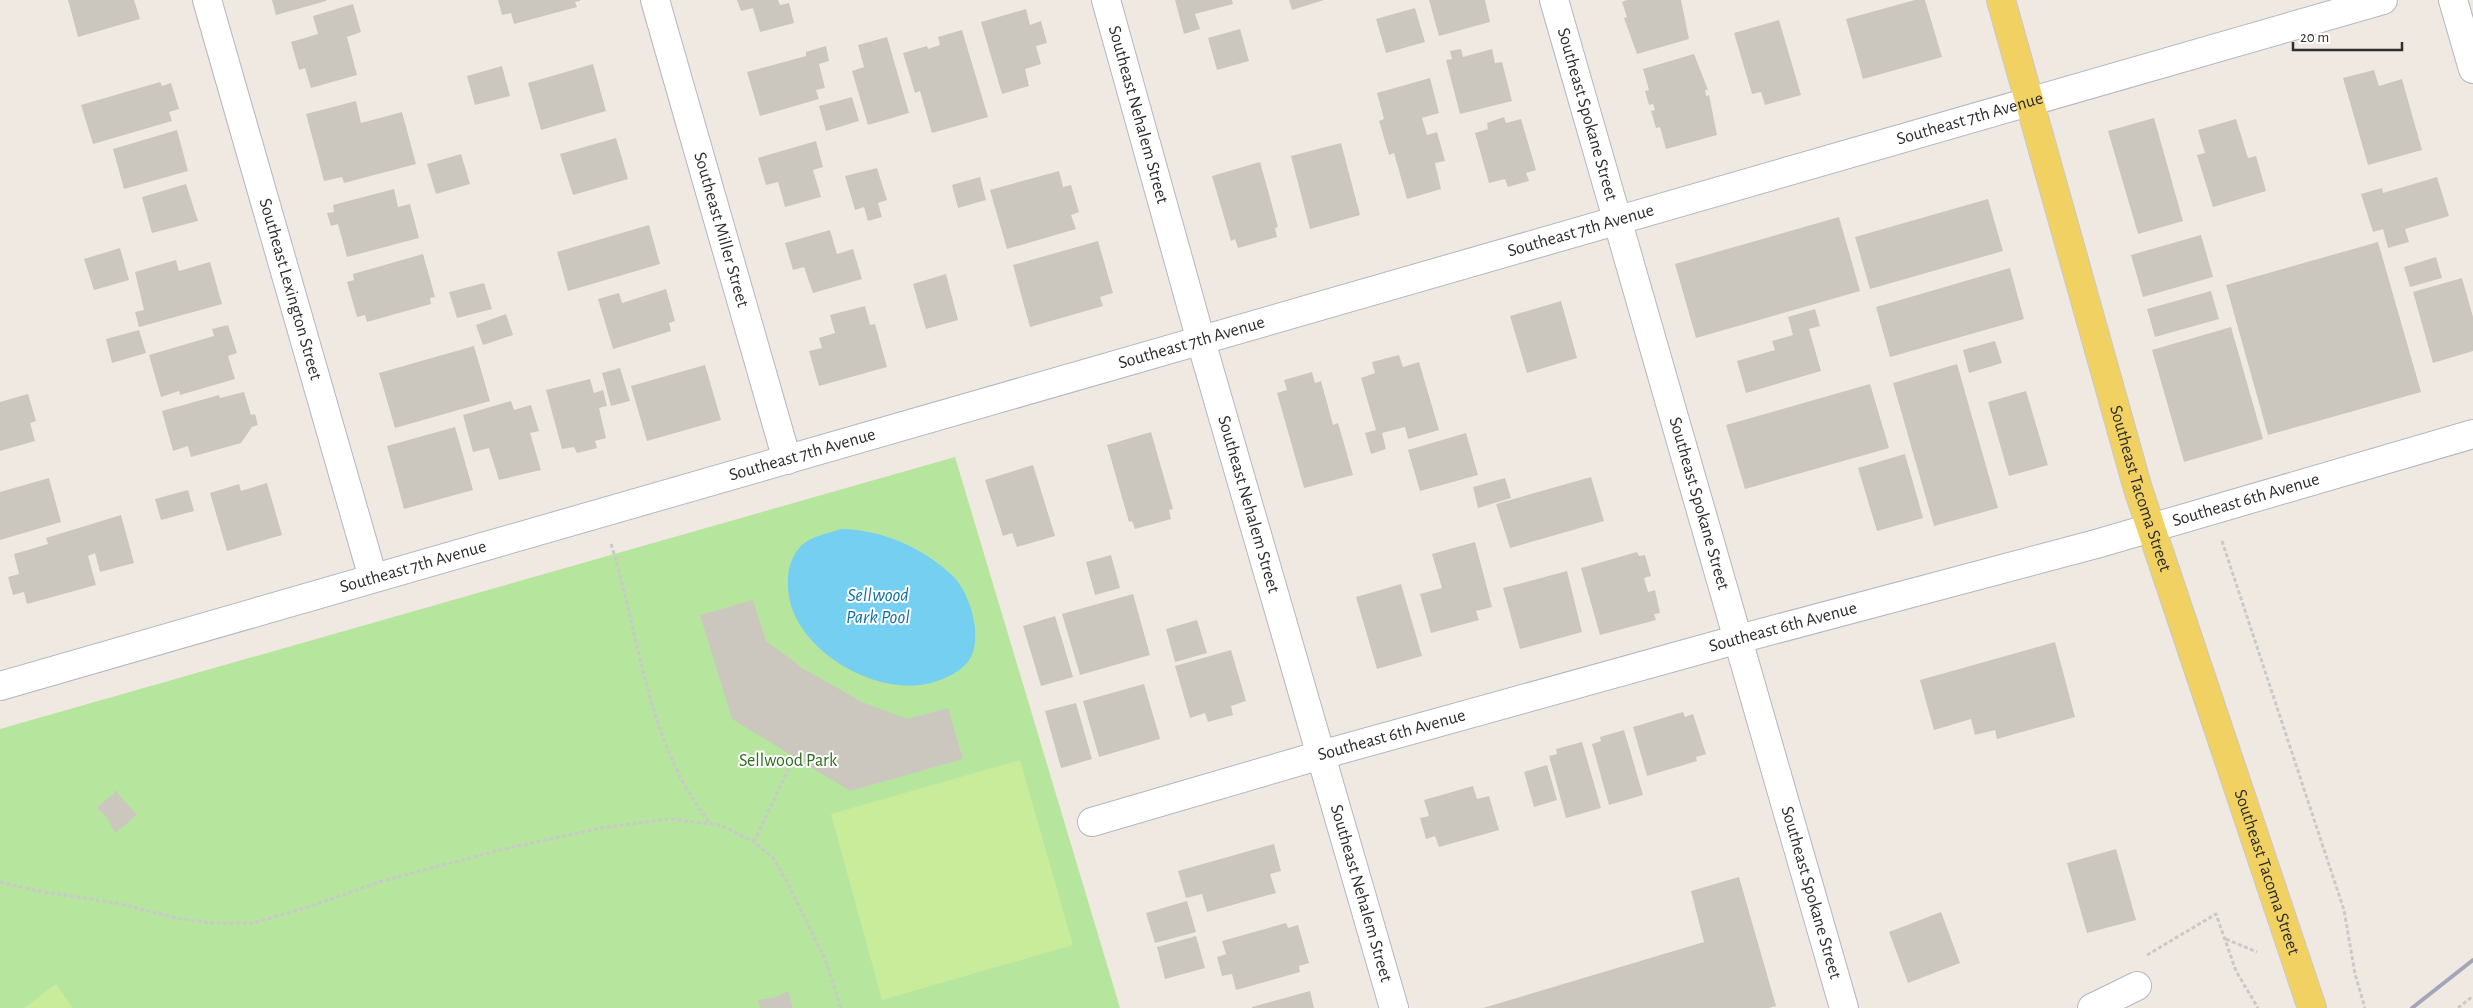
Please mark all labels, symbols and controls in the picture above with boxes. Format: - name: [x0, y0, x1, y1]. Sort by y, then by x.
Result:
- scale bar: [2293, 20, 2402, 52]
- street label: Southeast Nehalem Street: [1105, 24, 1171, 206]
- street label: Southeast Spokane Street: [1554, 26, 1620, 203]
- text: 20 m: [2300, 30, 2329, 45]
- street label: Southeast 7th Avenue: [1895, 89, 2045, 148]
- street label: Southeast Miller Street: [690, 150, 752, 310]
- street label: Southeast Lexington Street: [255, 196, 325, 382]
- street label: Southeast 7th Avenue: [1506, 201, 1656, 261]
- street label: Southeast 7th Avenue: [1116, 313, 1267, 373]
- street label: Southeast Tacoma Street: [2106, 403, 2174, 574]
- street label: Southeast Nehalem Street: [1214, 413, 1283, 595]
- street label: Southeast Spokane Street: [1666, 415, 1732, 592]
- street label: Southeast 7th Avenue: [727, 425, 878, 485]
- street label: Southeast 6th Avenue: [2170, 470, 2322, 530]
- street label: Southeast 7th Avenue: [338, 537, 489, 597]
- water label: Sellwood Park Pool: [846, 586, 910, 627]
- street label: Southeast 6th Avenue: [1707, 599, 1859, 656]
- street label: Southeast 6th Avenue: [1316, 706, 1468, 764]
- park label: Sellwood Park: [739, 752, 838, 770]
- street label: Southeast Tacoma Street: [2230, 787, 2303, 957]
- street label: Southeast Nehalem Street: [1327, 803, 1395, 984]
- street label: Southeast Spokane Street: [1777, 804, 1844, 981]

